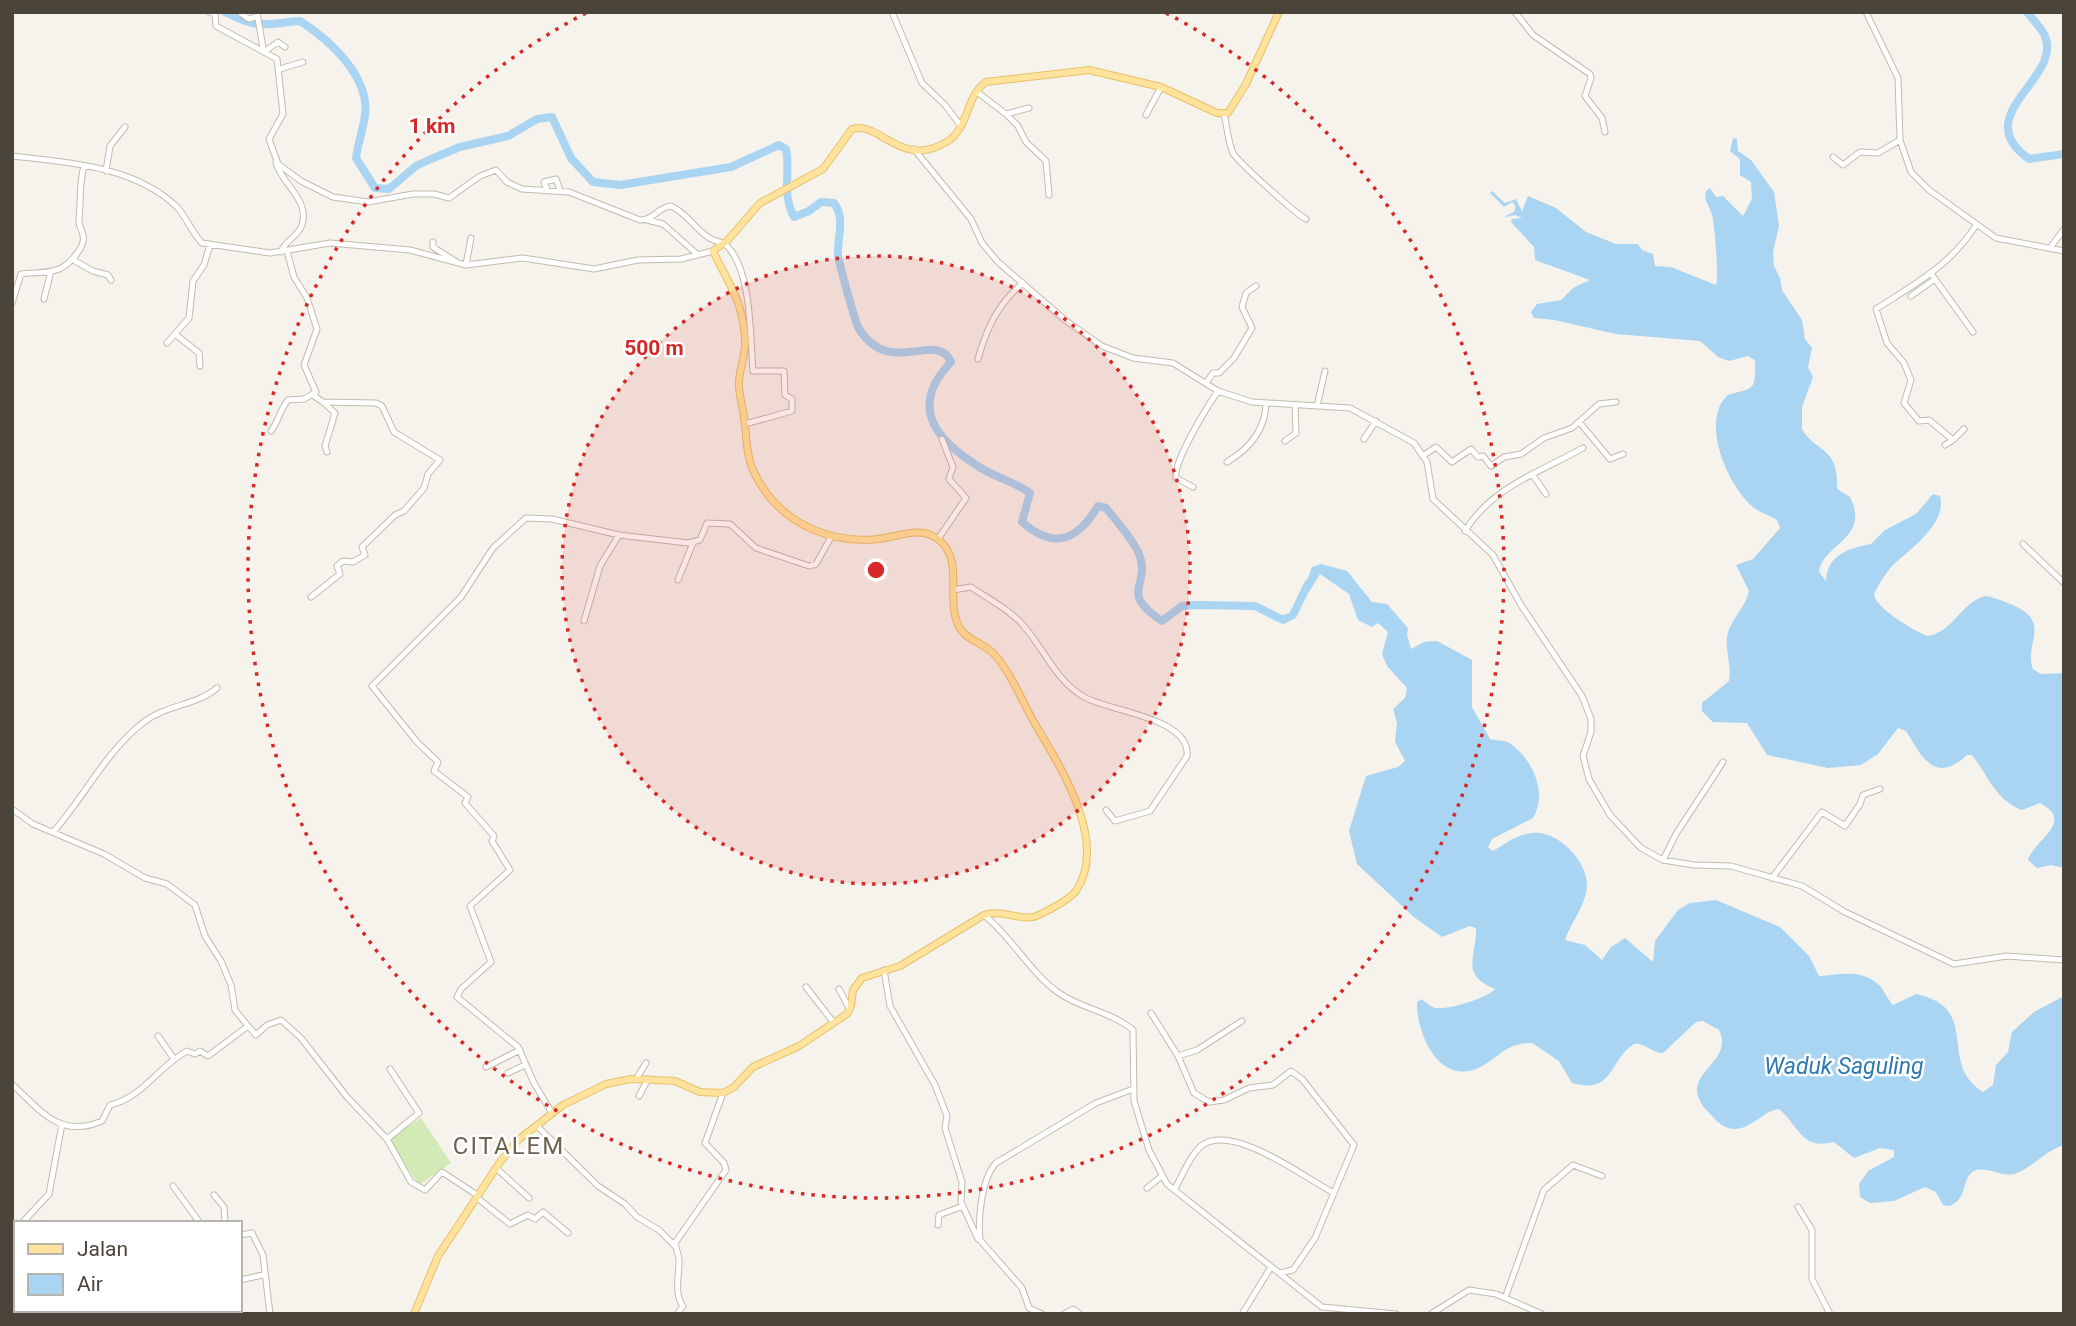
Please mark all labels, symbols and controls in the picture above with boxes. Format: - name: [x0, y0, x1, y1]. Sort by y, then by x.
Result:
- text: 1 km: [409, 114, 455, 138]
- text: 500 m: [624, 336, 684, 360]
- centre of rings: [864, 558, 888, 582]
- water label: Waduk Saguling: [1764, 1053, 1924, 1080]
- district label: CITALEM: [453, 1132, 565, 1160]
- legend: [14, 1221, 242, 1312]
- text: Jalan: [77, 1237, 128, 1261]
- text: Air: [77, 1272, 103, 1296]

